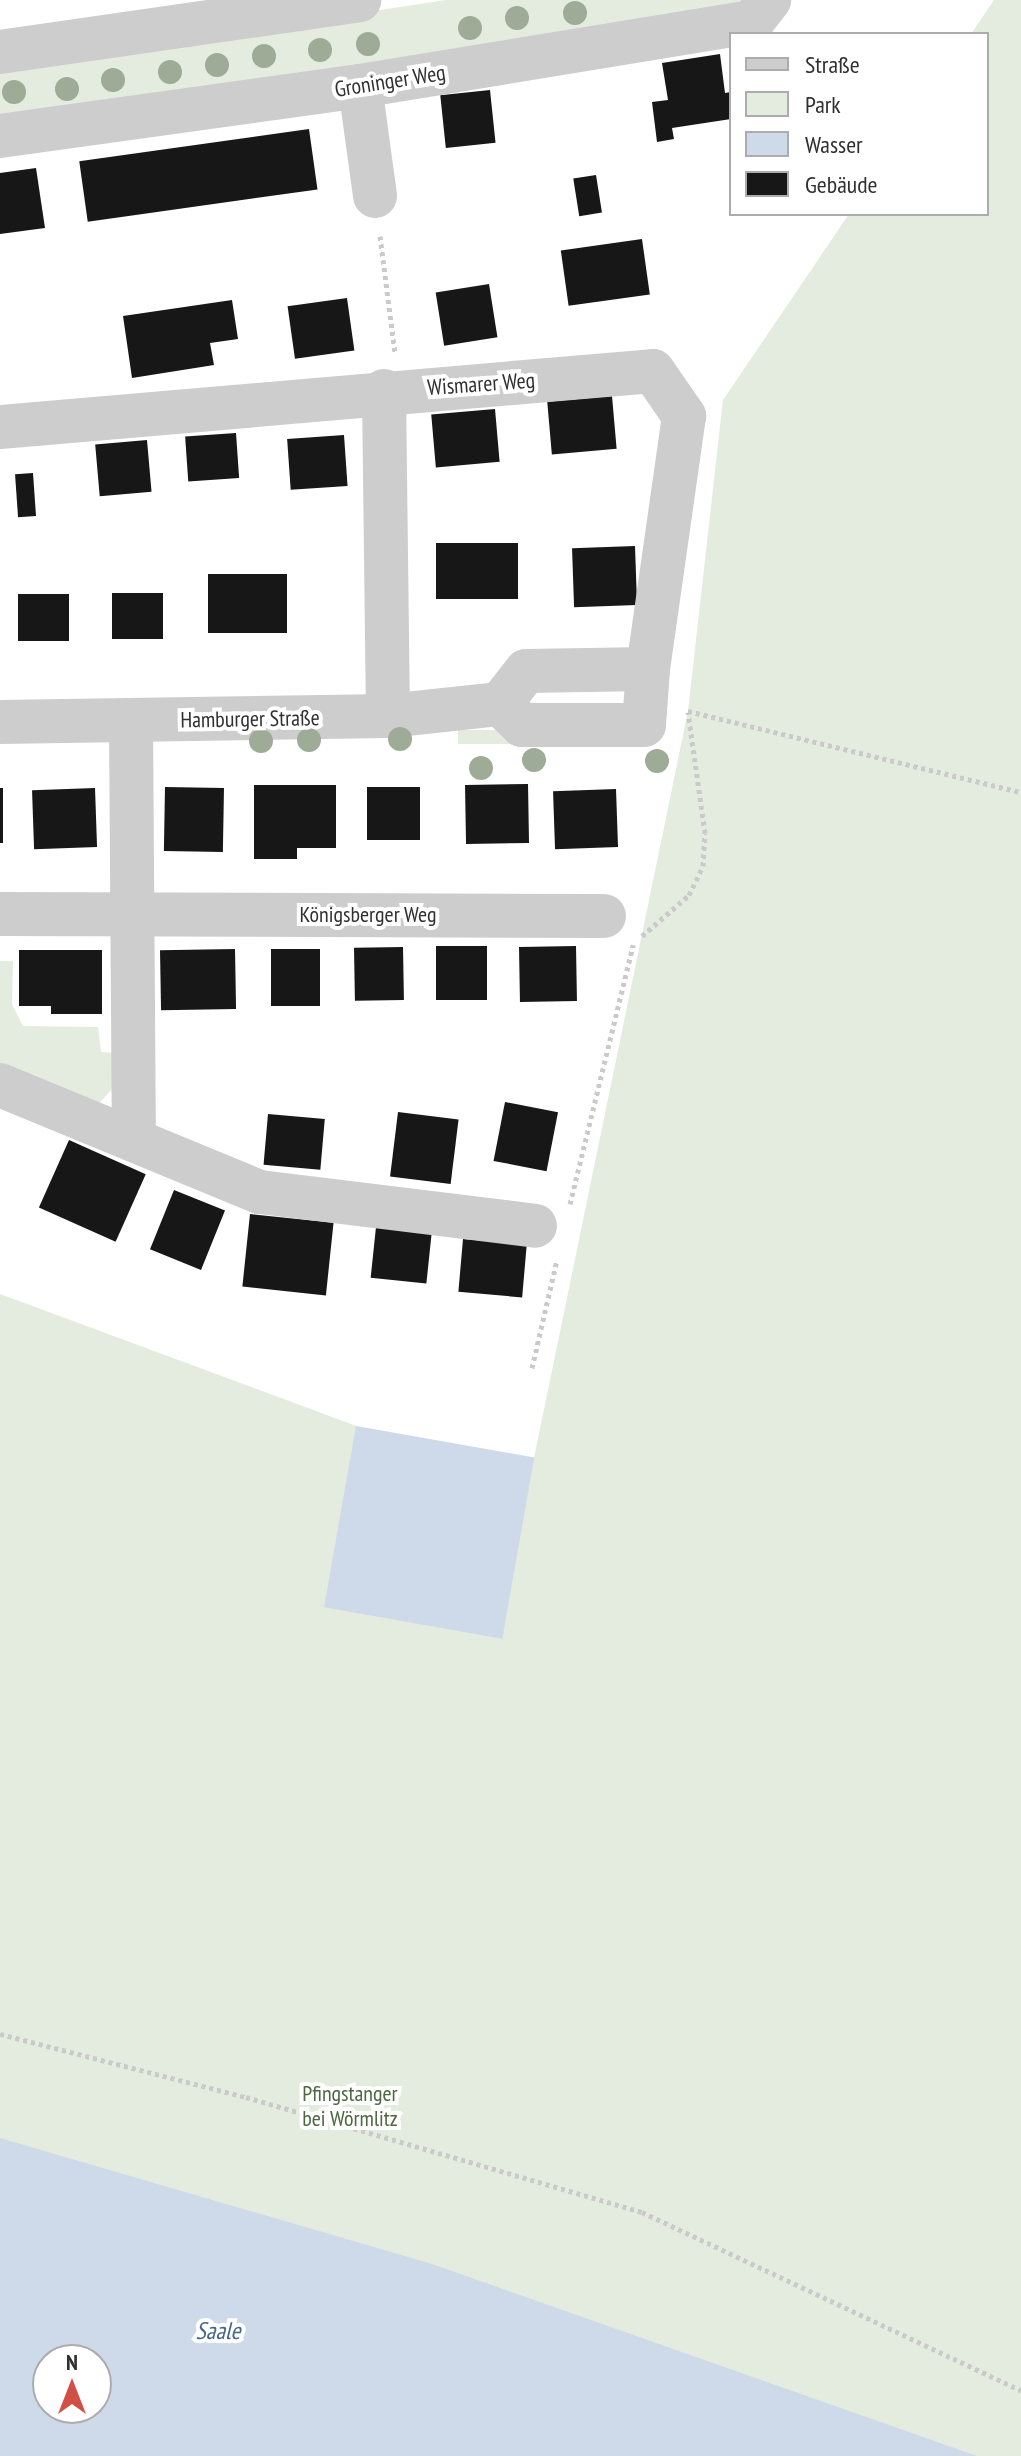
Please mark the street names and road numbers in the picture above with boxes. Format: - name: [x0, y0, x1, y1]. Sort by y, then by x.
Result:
- street label: Groninger Weg: [333, 59, 447, 103]
- street label: Wismarer Weg: [426, 367, 536, 401]
- street label: Hamburger Straße: [180, 705, 320, 733]
- street label: Königsberger Weg: [299, 902, 437, 928]

